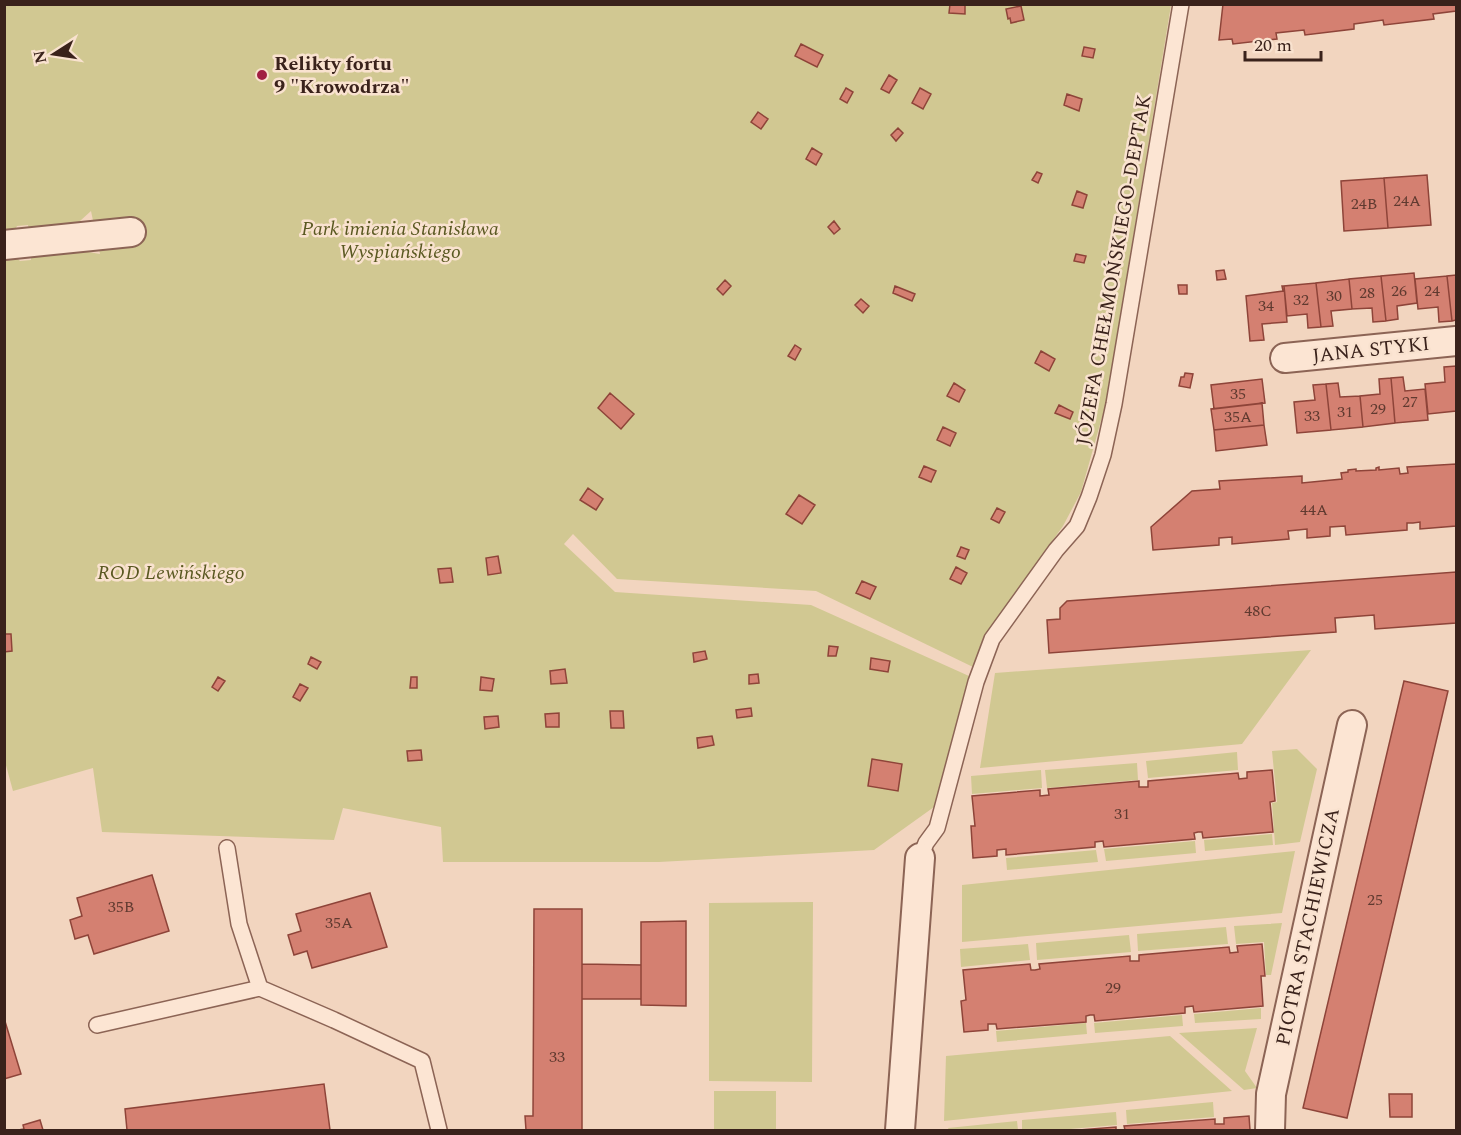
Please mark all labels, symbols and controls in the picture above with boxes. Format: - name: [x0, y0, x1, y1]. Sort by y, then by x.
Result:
- north arrow: [24, 24, 84, 84]
- scale bar: [1245, 24, 1322, 62]
- text: 20 m: [1254, 32, 1292, 59]
- text: N: [27, 48, 53, 66]
- place label: Relikty fortu 9 "Krowodrza": [274, 49, 409, 102]
- marker: Relikty fortu 9 "Krowodrza": [255, 68, 269, 82]
- street label: JÓZEFA CHEŁMOŃSKIEGO-DEPTAK: [1068, 92, 1160, 448]
- house number: 24A: [1393, 189, 1421, 213]
- house number: 24B: [1351, 192, 1377, 216]
- park label: Park imienia Stanisława Wyspiańskiego: [301, 214, 499, 267]
- house number: 26: [1391, 279, 1407, 303]
- house number: 24: [1424, 279, 1440, 303]
- house number: 28: [1359, 281, 1375, 305]
- house number: 30: [1326, 284, 1342, 308]
- house number: 32: [1293, 288, 1309, 312]
- house number: 34: [1258, 294, 1274, 318]
- street label: JANA STYKI: [1311, 329, 1431, 371]
- house number: 35: [1230, 382, 1246, 406]
- house number: 27: [1402, 390, 1418, 414]
- house number: 29: [1370, 397, 1386, 421]
- house number: 31: [1337, 400, 1353, 424]
- house number: 33: [1304, 404, 1320, 428]
- house number: 35A: [1224, 405, 1252, 429]
- house number: 44A: [1300, 498, 1328, 522]
- park label: ROD Lewińskiego: [97, 558, 245, 588]
- house number: 48C: [1244, 599, 1272, 623]
- house number: 31: [1114, 802, 1130, 826]
- street label: PIOTRA STACHIEWICZA: [1268, 805, 1348, 1049]
- house number: 25: [1367, 888, 1383, 912]
- house number: 35B: [108, 895, 134, 919]
- house number: 35A: [325, 911, 353, 935]
- house number: 29: [1105, 976, 1121, 1000]
- house number: 33: [549, 1045, 565, 1069]

